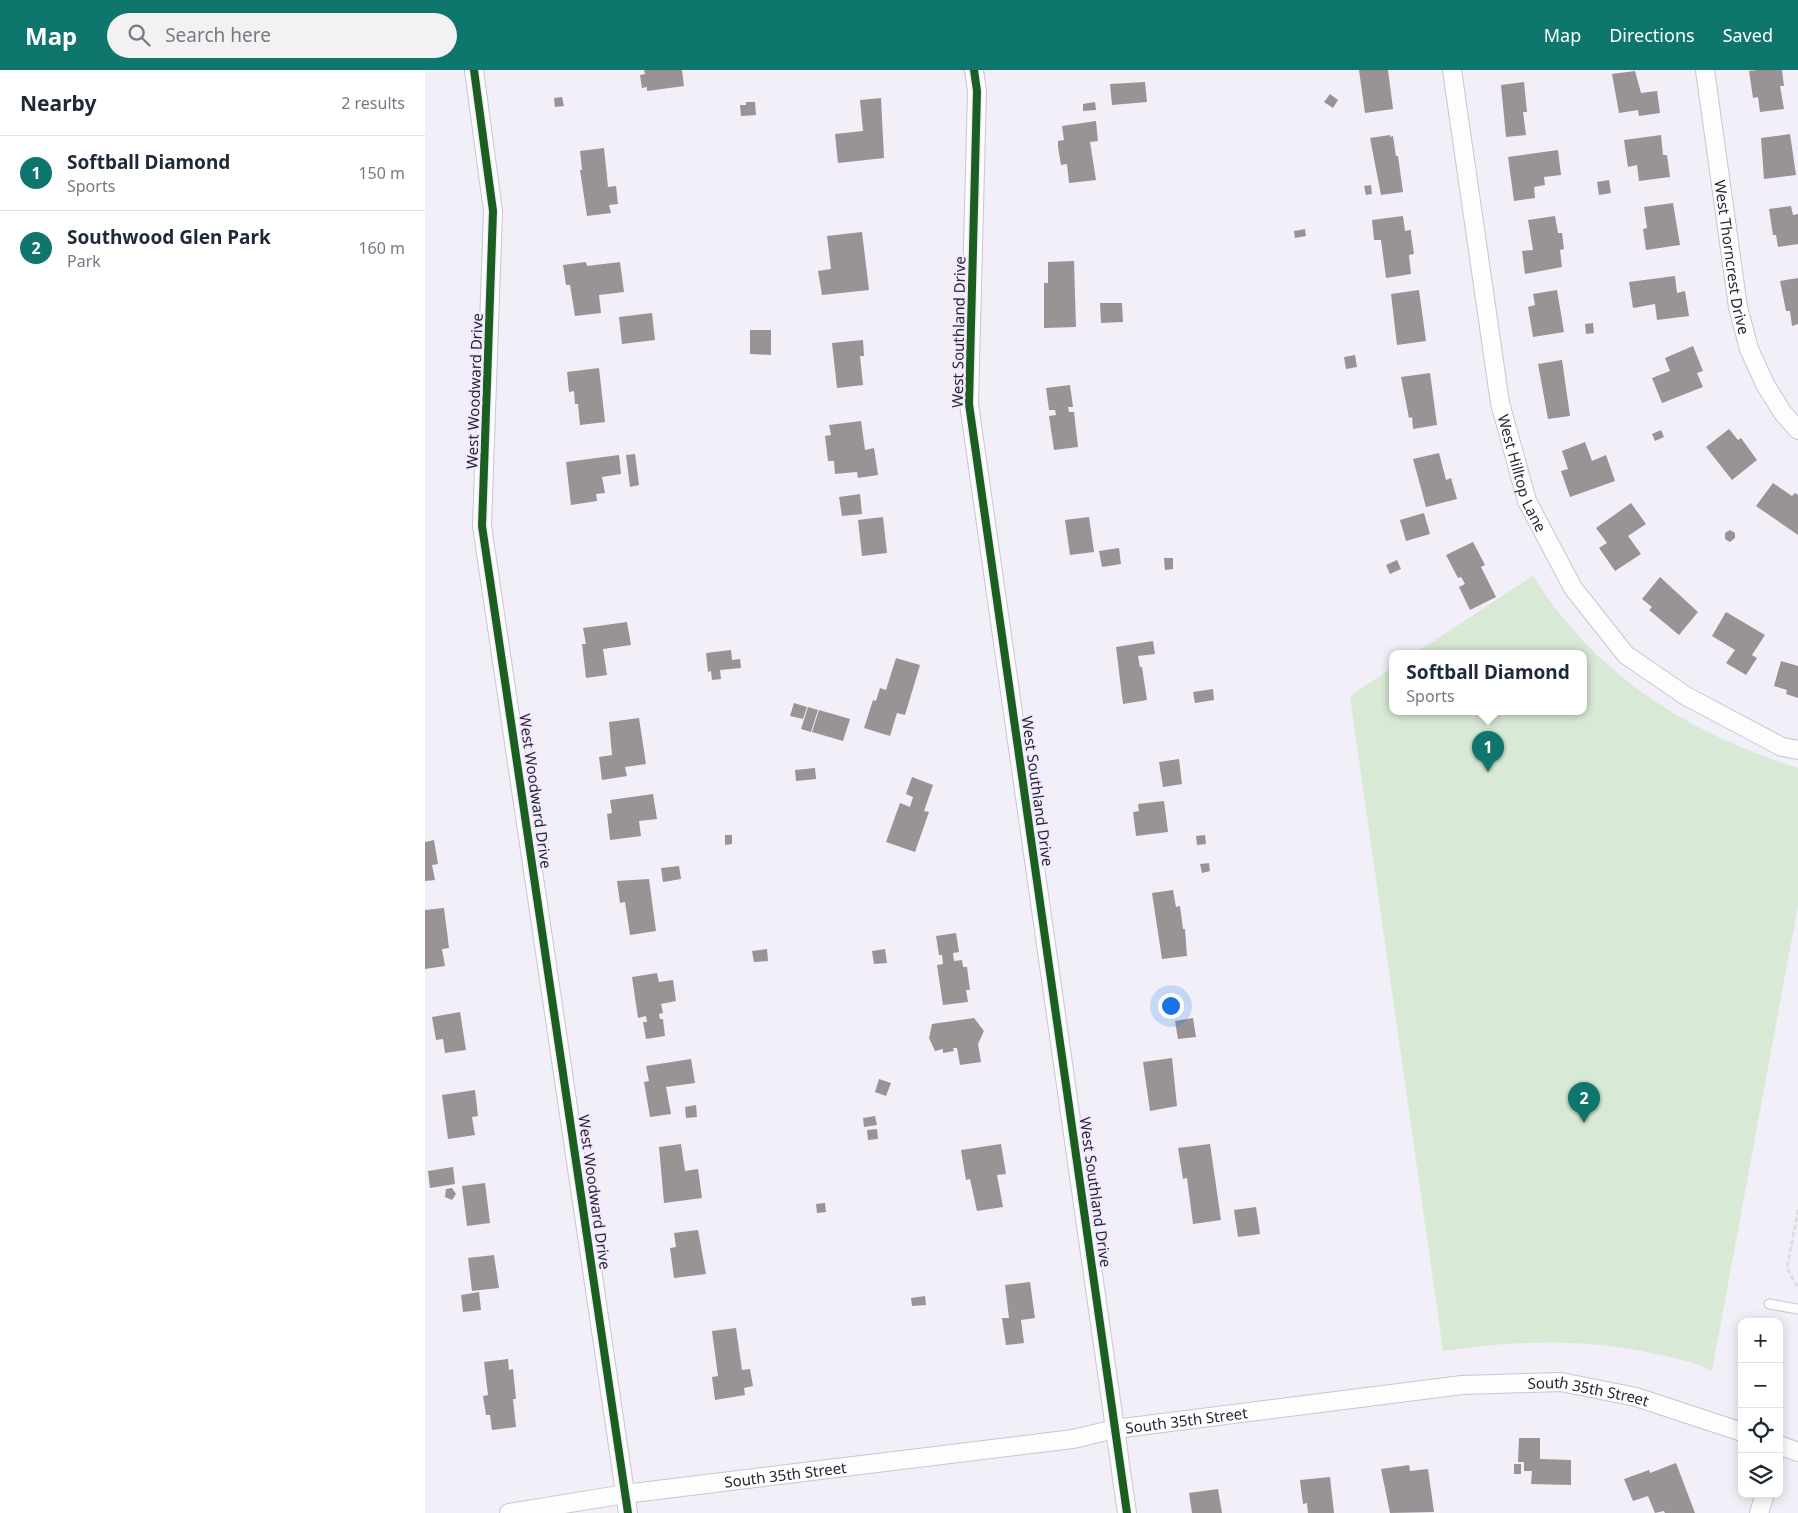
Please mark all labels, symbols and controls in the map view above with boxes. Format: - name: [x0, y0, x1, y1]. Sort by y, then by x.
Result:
- search box: [107, 13, 457, 58]
- text: Map: [25, 19, 77, 52]
- icon: search: [125, 21, 153, 49]
- text: Search here: [165, 22, 271, 48]
- text: Map: [1544, 23, 1581, 47]
- text: Directions: [1609, 23, 1695, 47]
- text: Saved: [1723, 23, 1773, 47]
- text: Nearby: [20, 89, 96, 117]
- text: 2 results: [341, 92, 405, 114]
- text: Softball Diamond: [67, 149, 230, 175]
- text: 1: [31, 162, 41, 184]
- text: 150 m: [358, 162, 405, 184]
- text: Sports: [67, 175, 115, 197]
- street label: West Thorncrest Drive: [1710, 179, 1755, 336]
- text: Southwood Glen Park: [67, 224, 271, 250]
- text: 2: [31, 237, 41, 259]
- text: 160 m: [358, 237, 405, 259]
- text: Park: [67, 250, 101, 272]
- street label: West Southland Drive: [947, 256, 969, 408]
- street label: West Woodward Drive: [461, 313, 487, 469]
- street label: West Hilltop Lane: [1494, 412, 1551, 535]
- popup: [1389, 650, 1587, 715]
- text: Softball Diamond: [1406, 659, 1570, 685]
- text: Sports: [1406, 685, 1455, 707]
- street label: West Woodward Drive: [515, 712, 557, 870]
- street label: West Southland Drive: [1018, 715, 1058, 867]
- pin: 1: [1472, 731, 1504, 772]
- your location: [1158, 993, 1184, 1019]
- pin: 2: [1568, 1082, 1600, 1123]
- street label: West Woodward Drive: [574, 1113, 616, 1271]
- street label: West Southland Drive: [1076, 1116, 1116, 1268]
- map controls: [1738, 1318, 1783, 1498]
- button: +: [1738, 1318, 1783, 1363]
- button: −: [1738, 1363, 1783, 1408]
- street label: South 35th Street: [1527, 1372, 1652, 1411]
- street label: South 35th Street: [1124, 1402, 1249, 1438]
- button: locate: [1738, 1408, 1783, 1453]
- button: layers: [1738, 1453, 1783, 1498]
- street label: South 35th Street: [723, 1457, 848, 1492]

